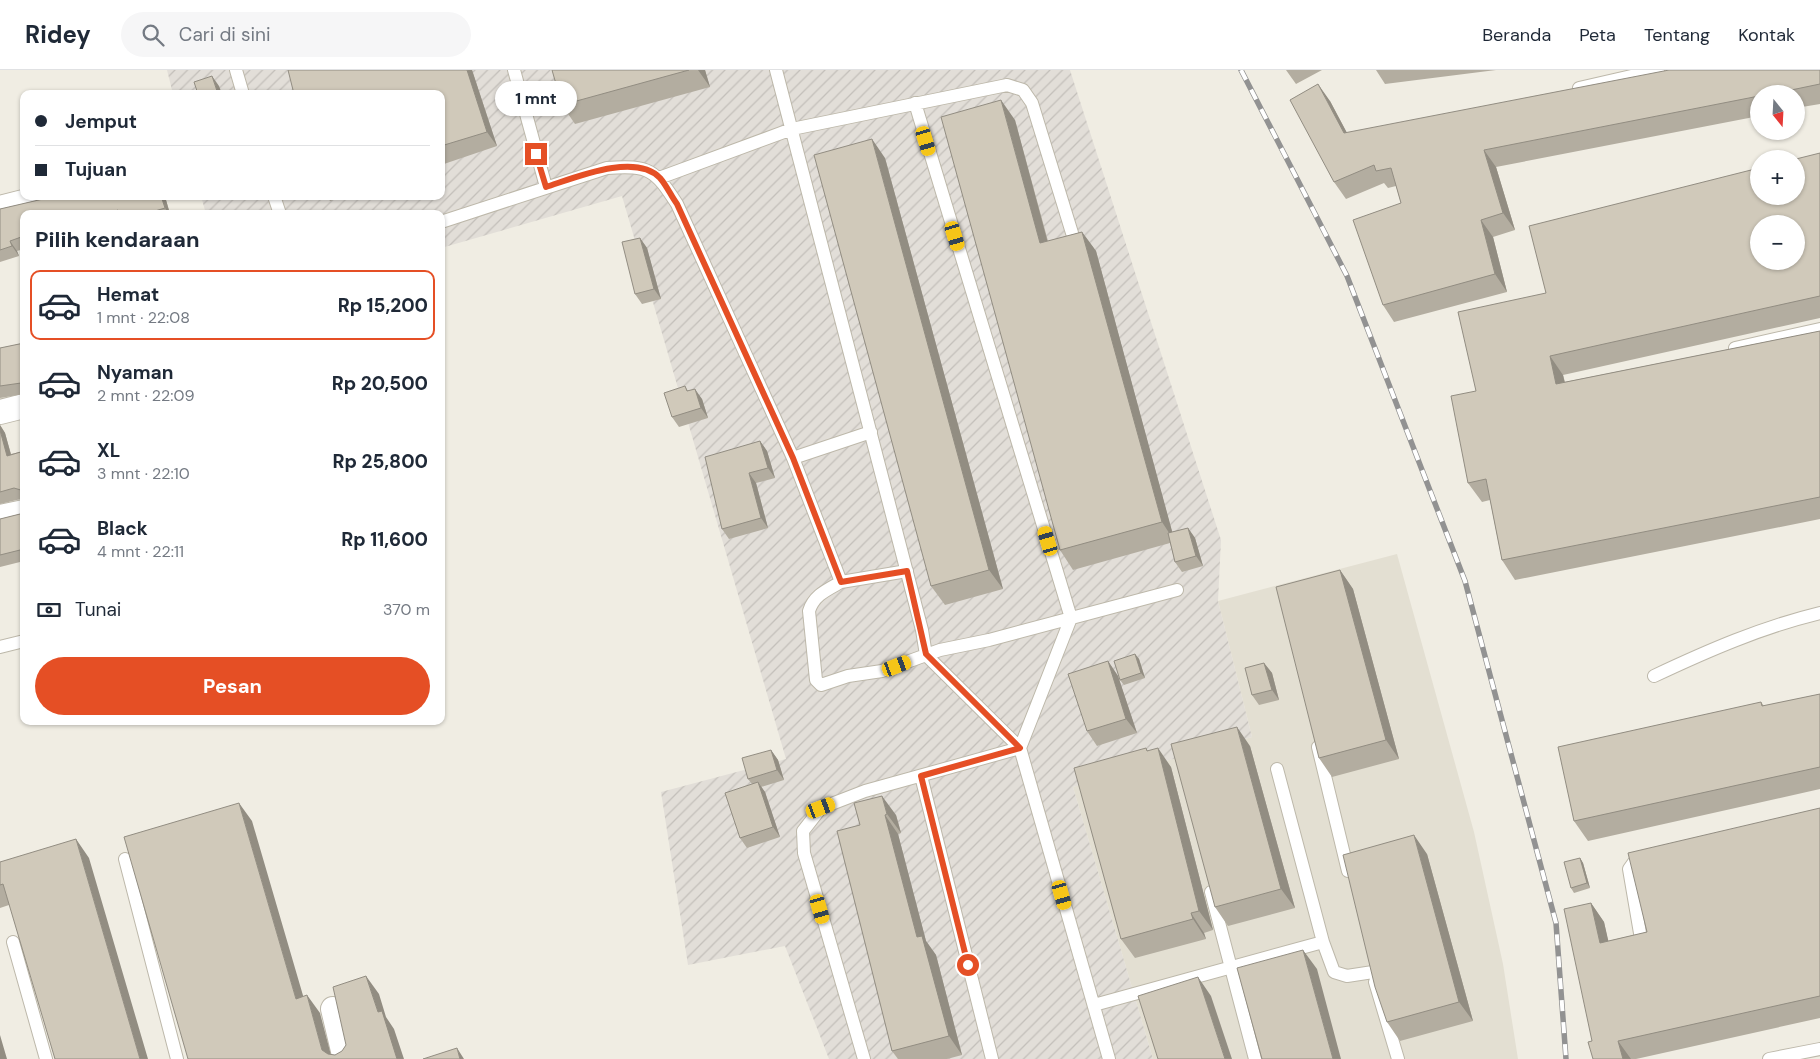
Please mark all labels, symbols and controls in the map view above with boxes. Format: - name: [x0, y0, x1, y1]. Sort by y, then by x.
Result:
- search box: [121, 12, 471, 57]
- text: Ridey: [25, 19, 91, 50]
- icon: search: [139, 21, 167, 49]
- text: Cari di sini: [179, 22, 271, 47]
- text: Beranda: [1482, 23, 1551, 47]
- text: Peta: [1579, 23, 1616, 47]
- text: Tentang: [1644, 23, 1710, 47]
- text: Kontak: [1738, 23, 1795, 47]
- callout: 1 mnt: [495, 82, 577, 116]
- north arrow: [1750, 85, 1805, 140]
- map controls: [1750, 85, 1805, 270]
- text: 1 mnt: [515, 88, 557, 109]
- text: Jemput: [65, 109, 137, 134]
- car: [914, 124, 937, 158]
- route end: [525, 143, 547, 165]
- button: +: [1750, 150, 1805, 205]
- text: Tujuan: [65, 157, 127, 182]
- button: −: [1750, 215, 1805, 270]
- car: [943, 219, 966, 253]
- text: Pilih kendaraan: [35, 225, 199, 254]
- text: Hemat: [97, 282, 159, 307]
- icon: car: [37, 283, 82, 328]
- text: Rp 15,200: [338, 293, 428, 318]
- text: 1 mnt · 22:08: [97, 307, 190, 328]
- text: Nyaman: [97, 360, 173, 385]
- icon: car: [37, 361, 82, 406]
- text: Rp 20,500: [332, 371, 428, 396]
- text: 2 mnt · 22:09: [97, 385, 195, 406]
- text: XL: [97, 438, 120, 463]
- icon: car: [37, 439, 82, 484]
- text: Rp 25,800: [333, 449, 428, 474]
- text: 3 mnt · 22:10: [97, 463, 190, 484]
- text: Black: [97, 516, 148, 541]
- icon: car: [37, 517, 82, 562]
- car: [1036, 524, 1059, 558]
- text: Rp 11,600: [341, 527, 428, 552]
- text: 4 mnt · 22:11: [97, 541, 184, 562]
- icon: cash: [35, 596, 63, 624]
- text: Tunai: [75, 597, 121, 622]
- text: 370 m: [383, 599, 430, 620]
- car: [880, 654, 913, 678]
- button: Pesan: [35, 657, 430, 715]
- car: [804, 796, 837, 820]
- car: [1050, 879, 1073, 911]
- car: [808, 893, 831, 925]
- route start: [957, 954, 979, 976]

